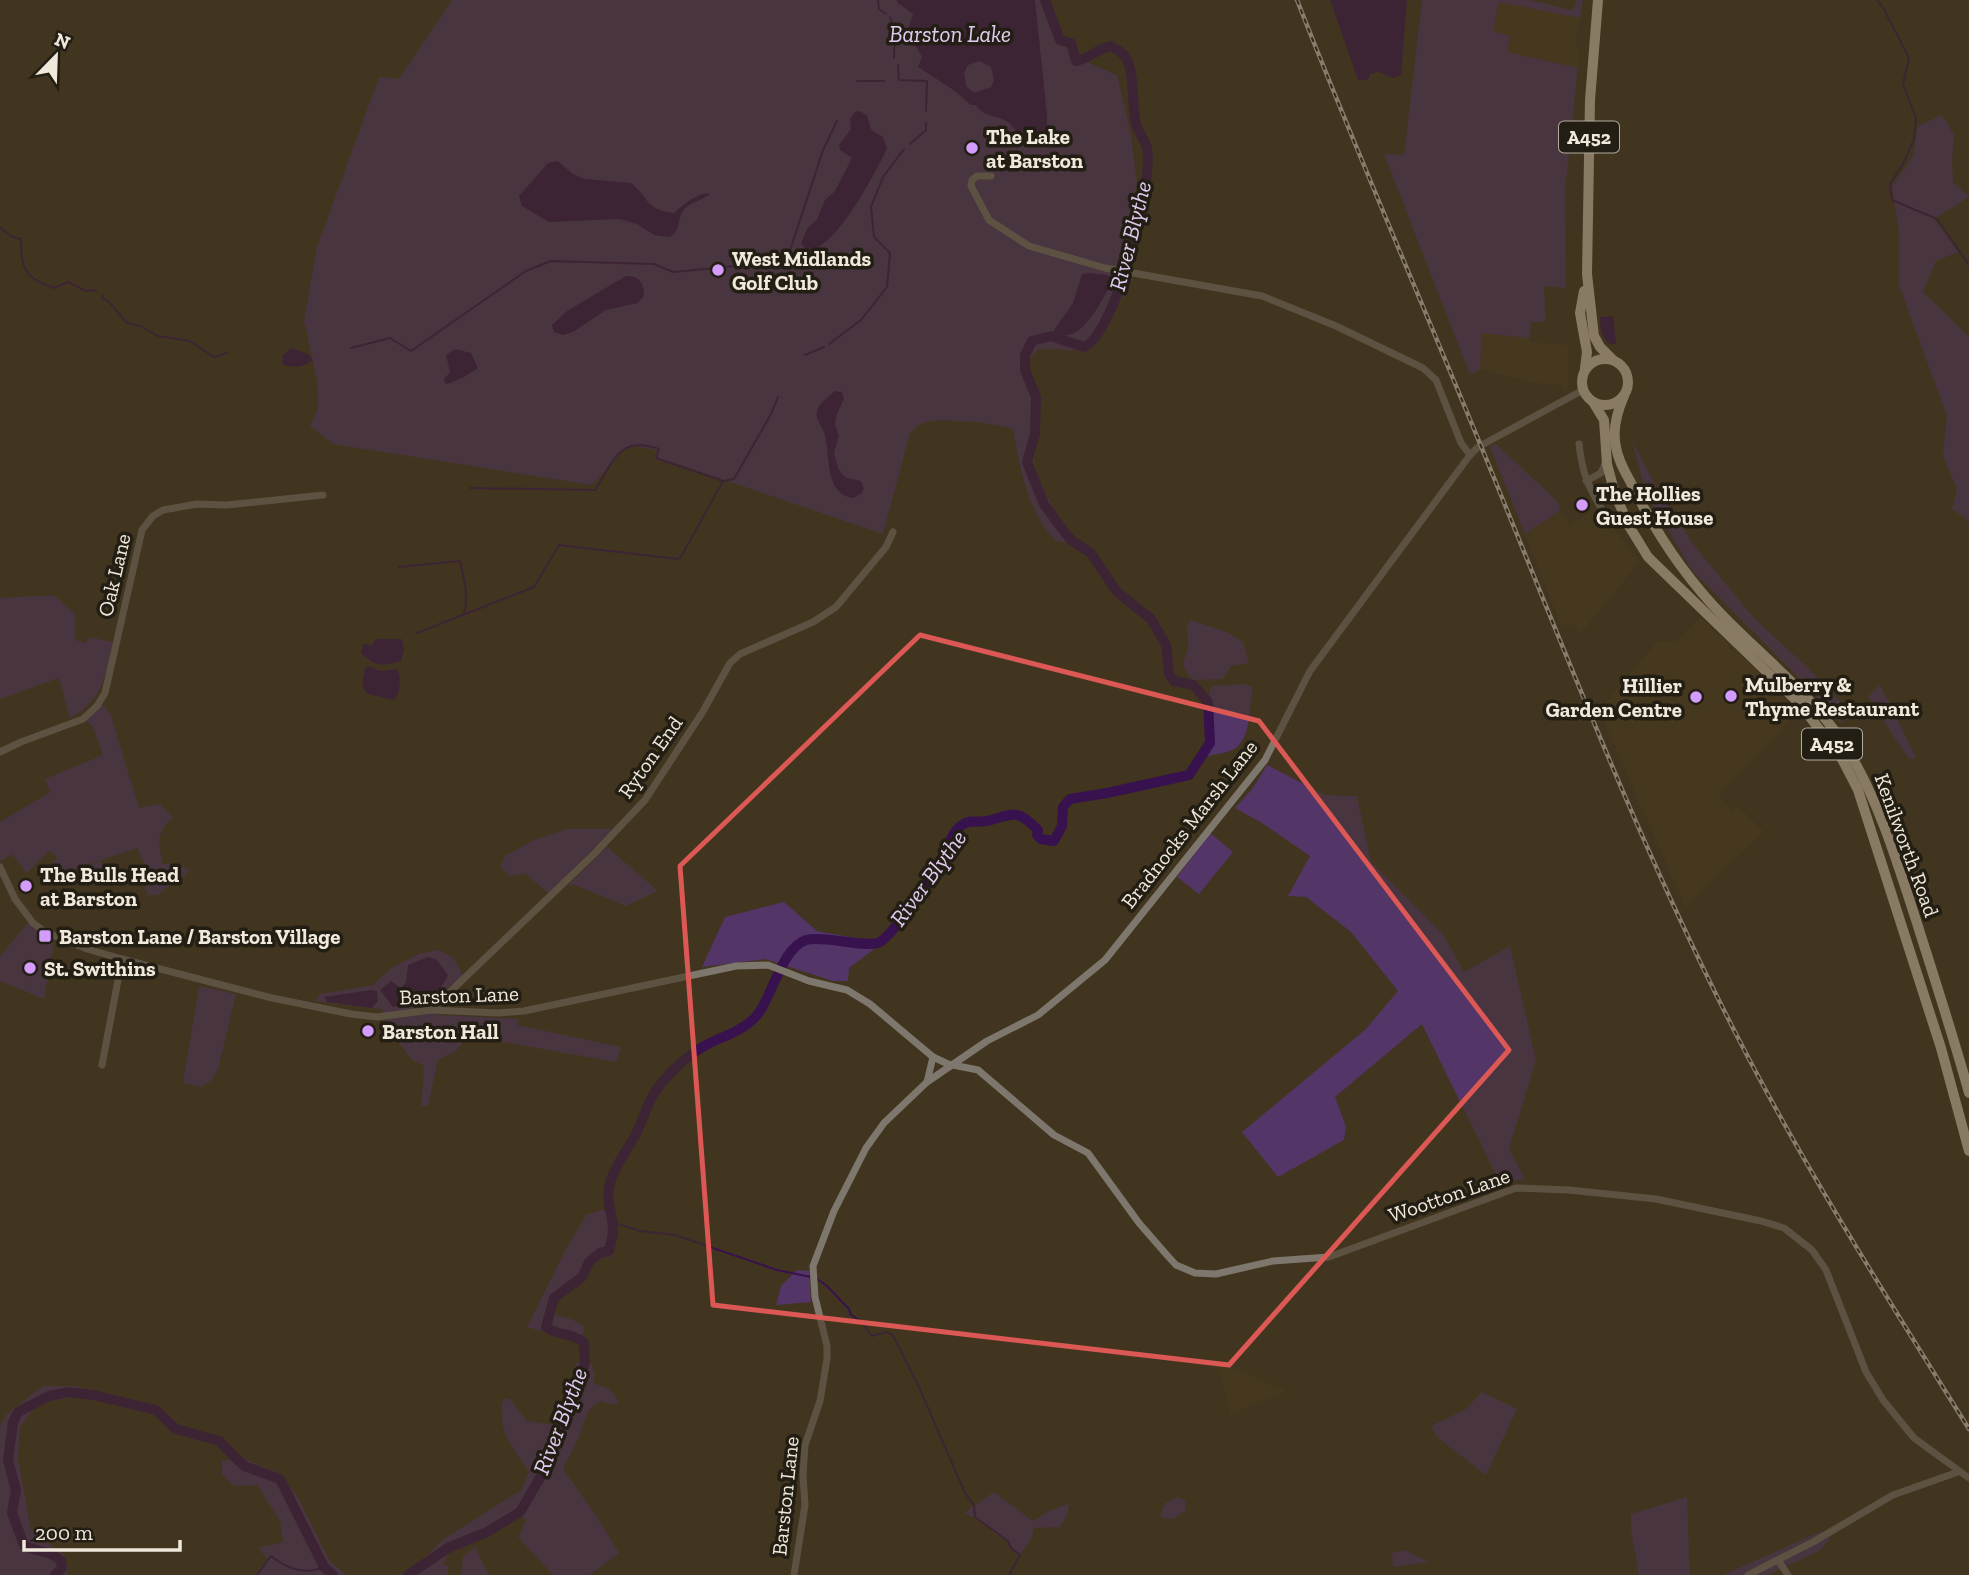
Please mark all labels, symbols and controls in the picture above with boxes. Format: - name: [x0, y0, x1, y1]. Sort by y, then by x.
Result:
- water label: Barston Lake: [889, 20, 1011, 48]
- north arrow: [21, 21, 91, 91]
- text: N: [51, 27, 74, 54]
- road number: A452: [1559, 122, 1619, 153]
- place label: The Lake at Barston: [986, 124, 1084, 173]
- marker: The Lake at Barston: [964, 140, 980, 156]
- water label: River Blythe: [1103, 178, 1157, 294]
- place label: West Midlands Golf Club: [732, 246, 872, 295]
- marker: West Midlands Golf Club: [710, 262, 726, 278]
- place label: The Hollies Guest House: [1596, 481, 1713, 530]
- marker: The Hollies Guest House: [1574, 497, 1590, 513]
- street label: Oak Lane: [92, 531, 136, 619]
- place label: Mulberry & Thyme Restaurant: [1745, 672, 1920, 721]
- place label: Hillier Garden Centre: [1545, 673, 1682, 722]
- marker: Mulberry & Thyme Restaurant: [1723, 688, 1739, 704]
- marker: Hillier Garden Centre: [1688, 689, 1704, 705]
- street label: Ryton End: [613, 711, 688, 803]
- road number: A452: [1802, 729, 1862, 760]
- street label: Bradnocks Marsh Lane: [1115, 735, 1263, 913]
- street label: Kenilworth Road: [1869, 770, 1945, 921]
- water label: River Blythe: [884, 824, 972, 932]
- place label: The Bulls Head at Barston: [40, 862, 179, 911]
- marker: The Bulls Head at Barston: [18, 878, 34, 894]
- place label: Barston Lane / Barston Village: [59, 924, 340, 949]
- marker: Barston Lane / Barston Village: [37, 928, 53, 944]
- place label: St. Swithins: [44, 956, 156, 981]
- marker: St. Swithins: [22, 960, 38, 976]
- street label: Barston Lane: [399, 980, 519, 1010]
- place label: Barston Hall: [382, 1019, 499, 1044]
- marker: Barston Hall: [360, 1023, 376, 1039]
- street label: Wootton Lane: [1385, 1162, 1513, 1227]
- water label: River Blythe: [527, 1364, 593, 1478]
- street label: Barston Lane: [766, 1435, 804, 1557]
- scale bar: [24, 1508, 180, 1552]
- text: 200 m: [35, 1520, 93, 1545]

